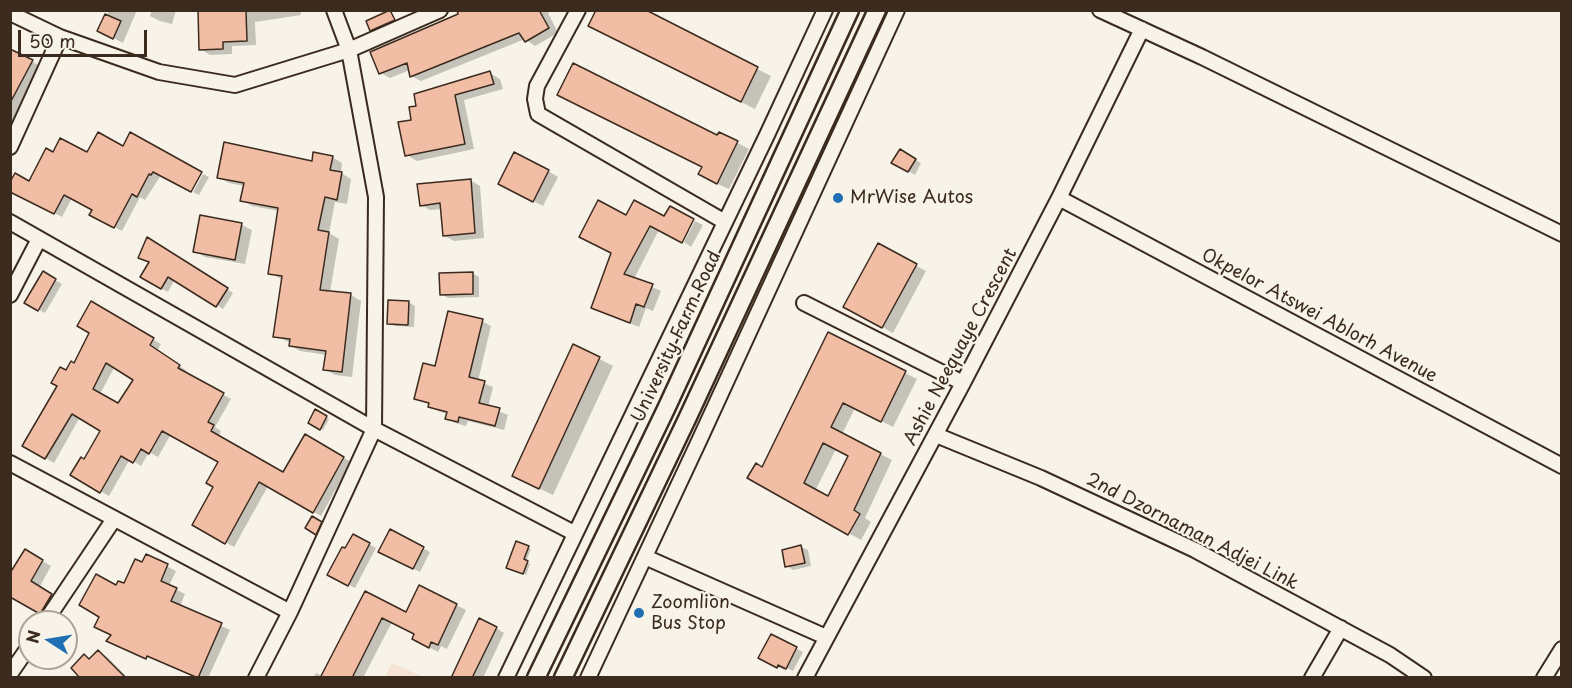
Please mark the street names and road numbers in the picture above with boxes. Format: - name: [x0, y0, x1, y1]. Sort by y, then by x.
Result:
- street label: Ashie Neequaye Crescent: [900, 245, 1022, 449]
- street label: Okpelor Atswei Ablorh Avenue: [1197, 245, 1441, 387]
- street label: University Farm Road: [628, 248, 726, 426]
- street label: 2nd Dzornaman Adjei Link: [1082, 469, 1302, 595]

